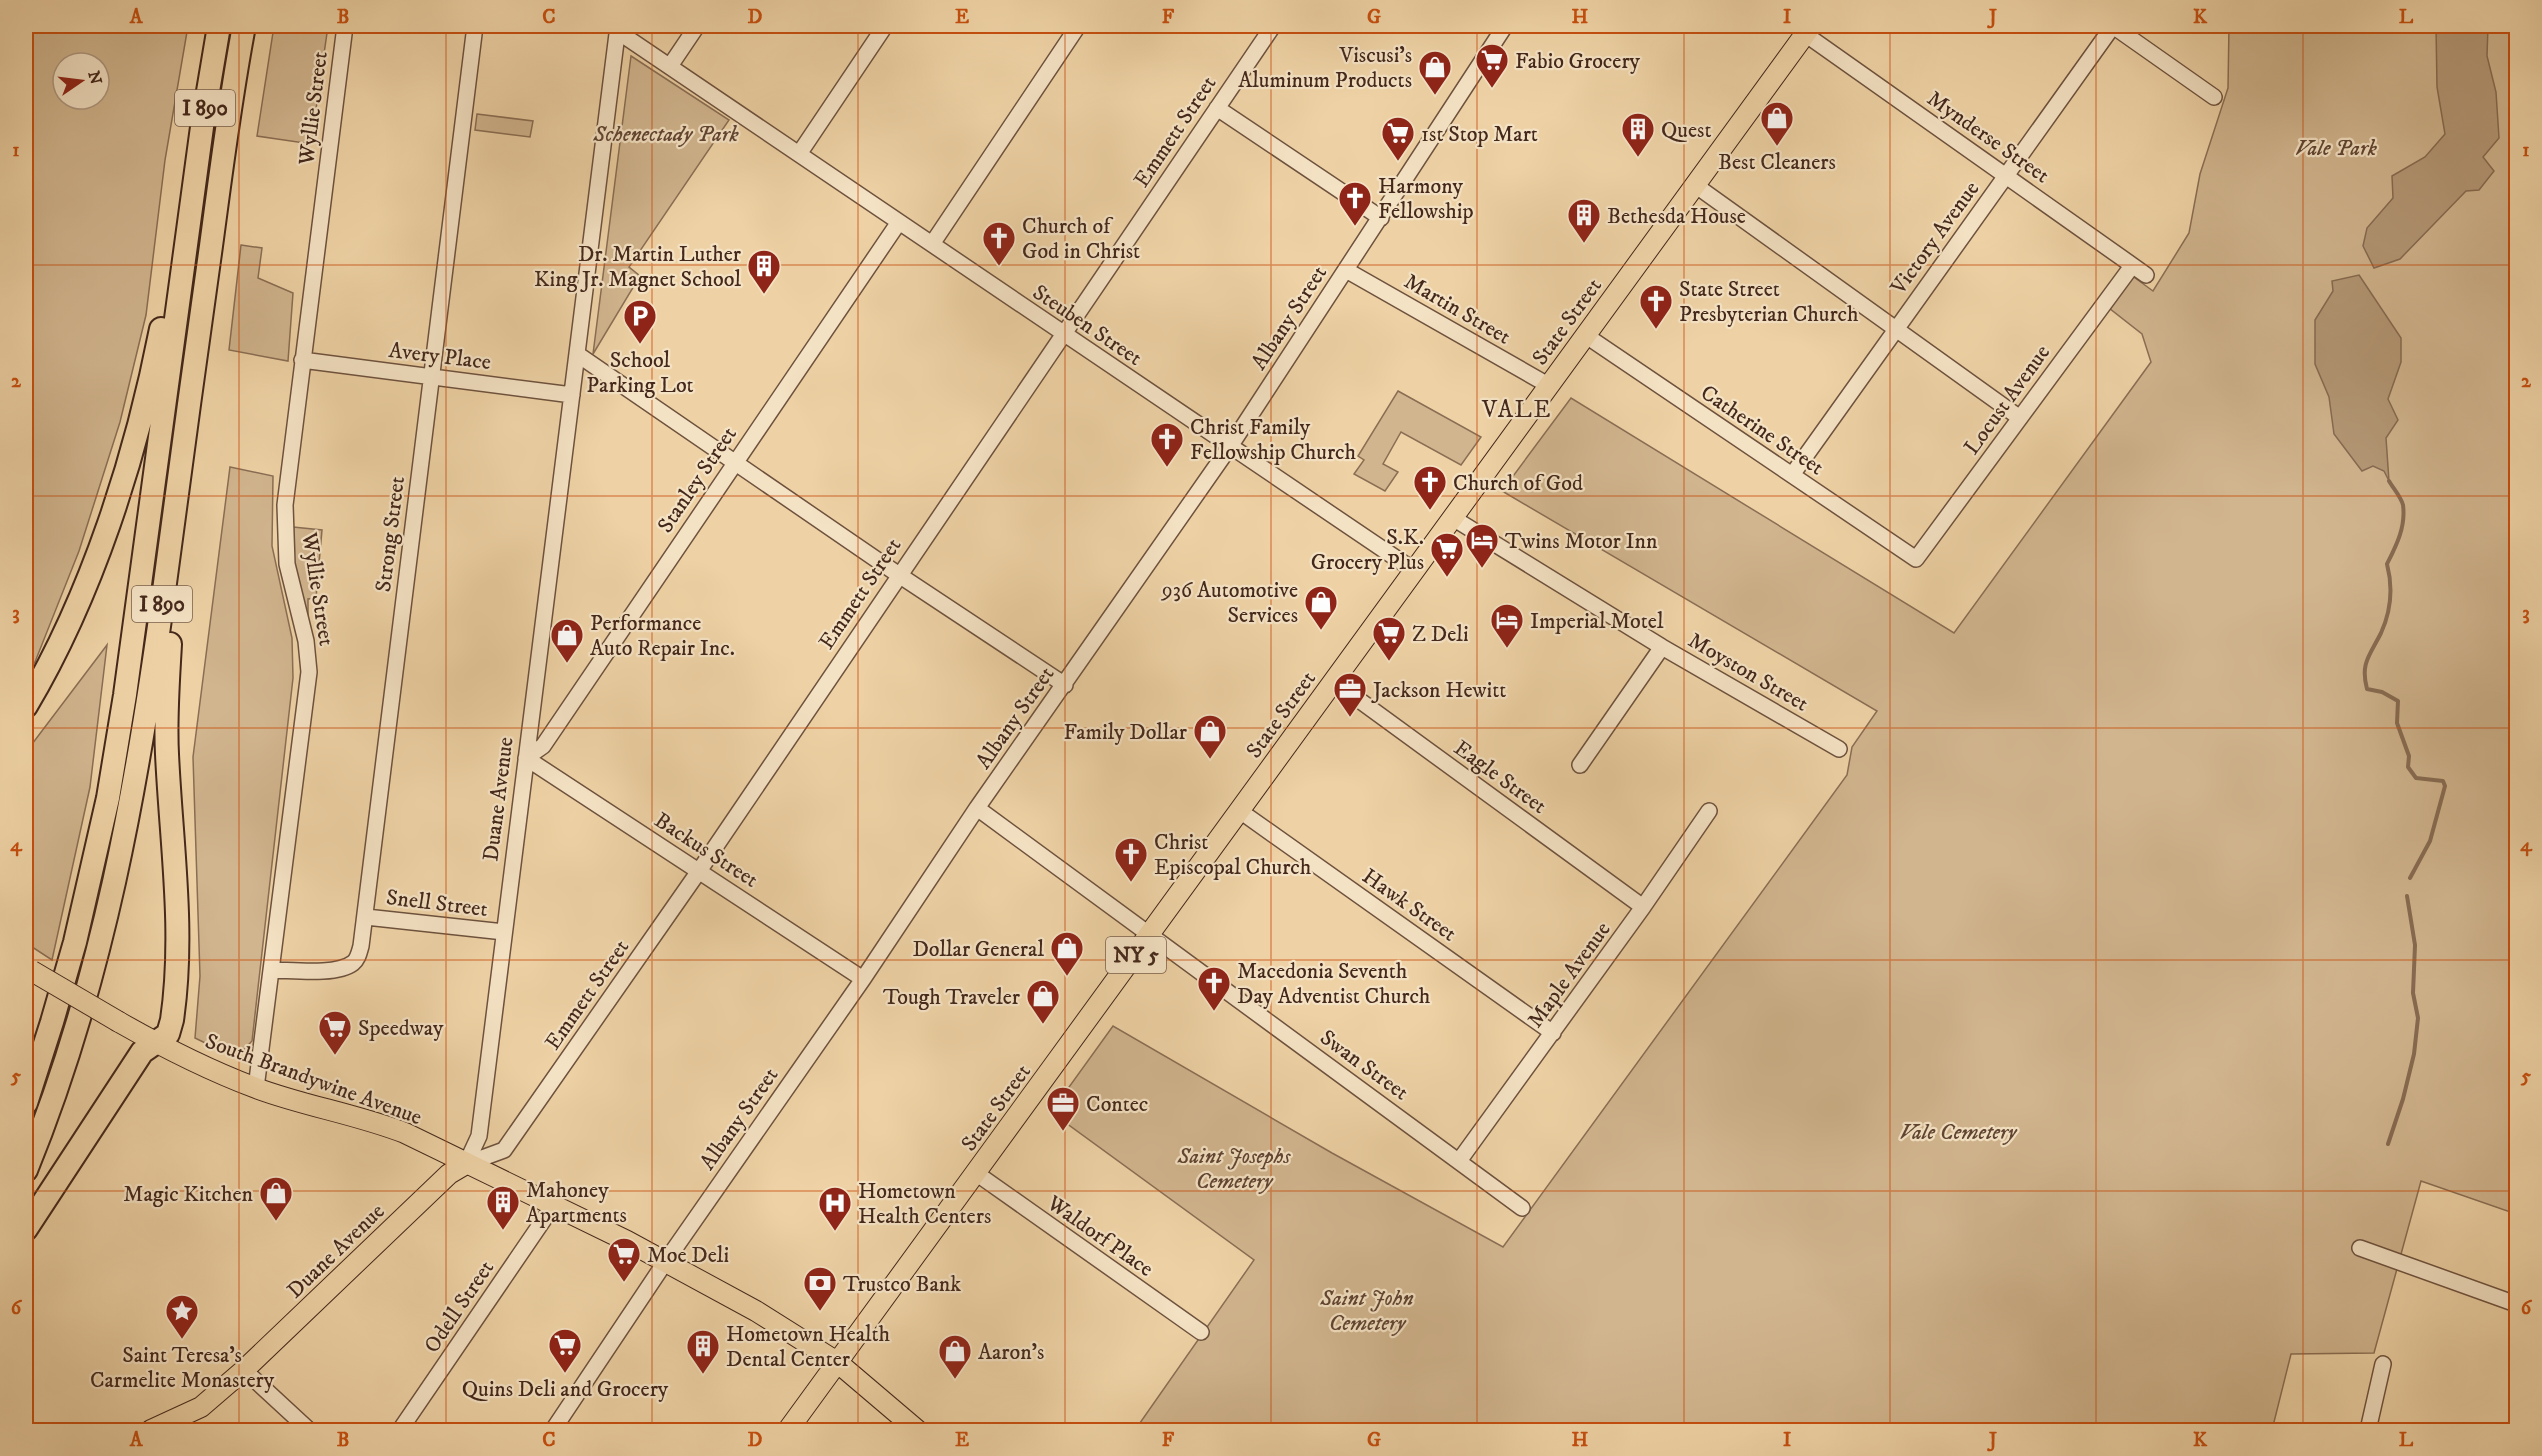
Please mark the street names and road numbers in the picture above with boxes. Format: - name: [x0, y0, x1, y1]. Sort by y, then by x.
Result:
- street label: Wyllie Street: [293, 50, 334, 168]
- street label: Emmett Street: [1128, 71, 1222, 193]
- street label: Mynderse Street: [1922, 85, 2054, 189]
- road number: I 890: [175, 90, 235, 126]
- street label: Victory Avenue: [1885, 176, 1985, 301]
- street label: Albany Street: [1246, 261, 1333, 375]
- street label: Martin Street: [1399, 268, 1515, 351]
- street label: State Street: [1527, 273, 1608, 371]
- street label: Steuben Street: [1027, 279, 1147, 372]
- street label: Avery Place: [387, 337, 493, 376]
- street label: Locust Avenue: [1958, 340, 2056, 460]
- street label: Catherine Street: [1695, 379, 1829, 481]
- street label: Stanley Street: [652, 422, 743, 538]
- street label: Strong Street: [370, 475, 411, 594]
- street label: Wyllie Street: [295, 530, 340, 648]
- street label: Emmett Street: [813, 533, 907, 655]
- road number: I 890: [132, 586, 192, 622]
- street label: Moyston Street: [1683, 627, 1813, 718]
- street label: Albany Street: [970, 661, 1060, 774]
- street label: State Street: [1241, 666, 1322, 764]
- street label: Duane Avenue: [477, 735, 520, 863]
- street label: Eagle Street: [1448, 735, 1552, 820]
- street label: Backus Street: [649, 807, 763, 894]
- street label: Hawk Street: [1357, 863, 1462, 948]
- street label: Snell Street: [385, 884, 489, 923]
- street label: Maple Avenue: [1522, 917, 1617, 1033]
- street label: Emmett Street: [539, 934, 635, 1055]
- road number: NY 5: [1106, 937, 1166, 973]
- street label: Swan Street: [1315, 1024, 1414, 1106]
- street label: South Brandywine Avenue: [201, 1028, 426, 1131]
- street label: State Street: [956, 1059, 1037, 1157]
- street label: Albany Street: [694, 1062, 784, 1175]
- street label: Waldorf Place: [1041, 1189, 1158, 1283]
- street label: Duane Avenue: [282, 1198, 390, 1304]
- street label: Odell Street: [419, 1255, 500, 1358]

